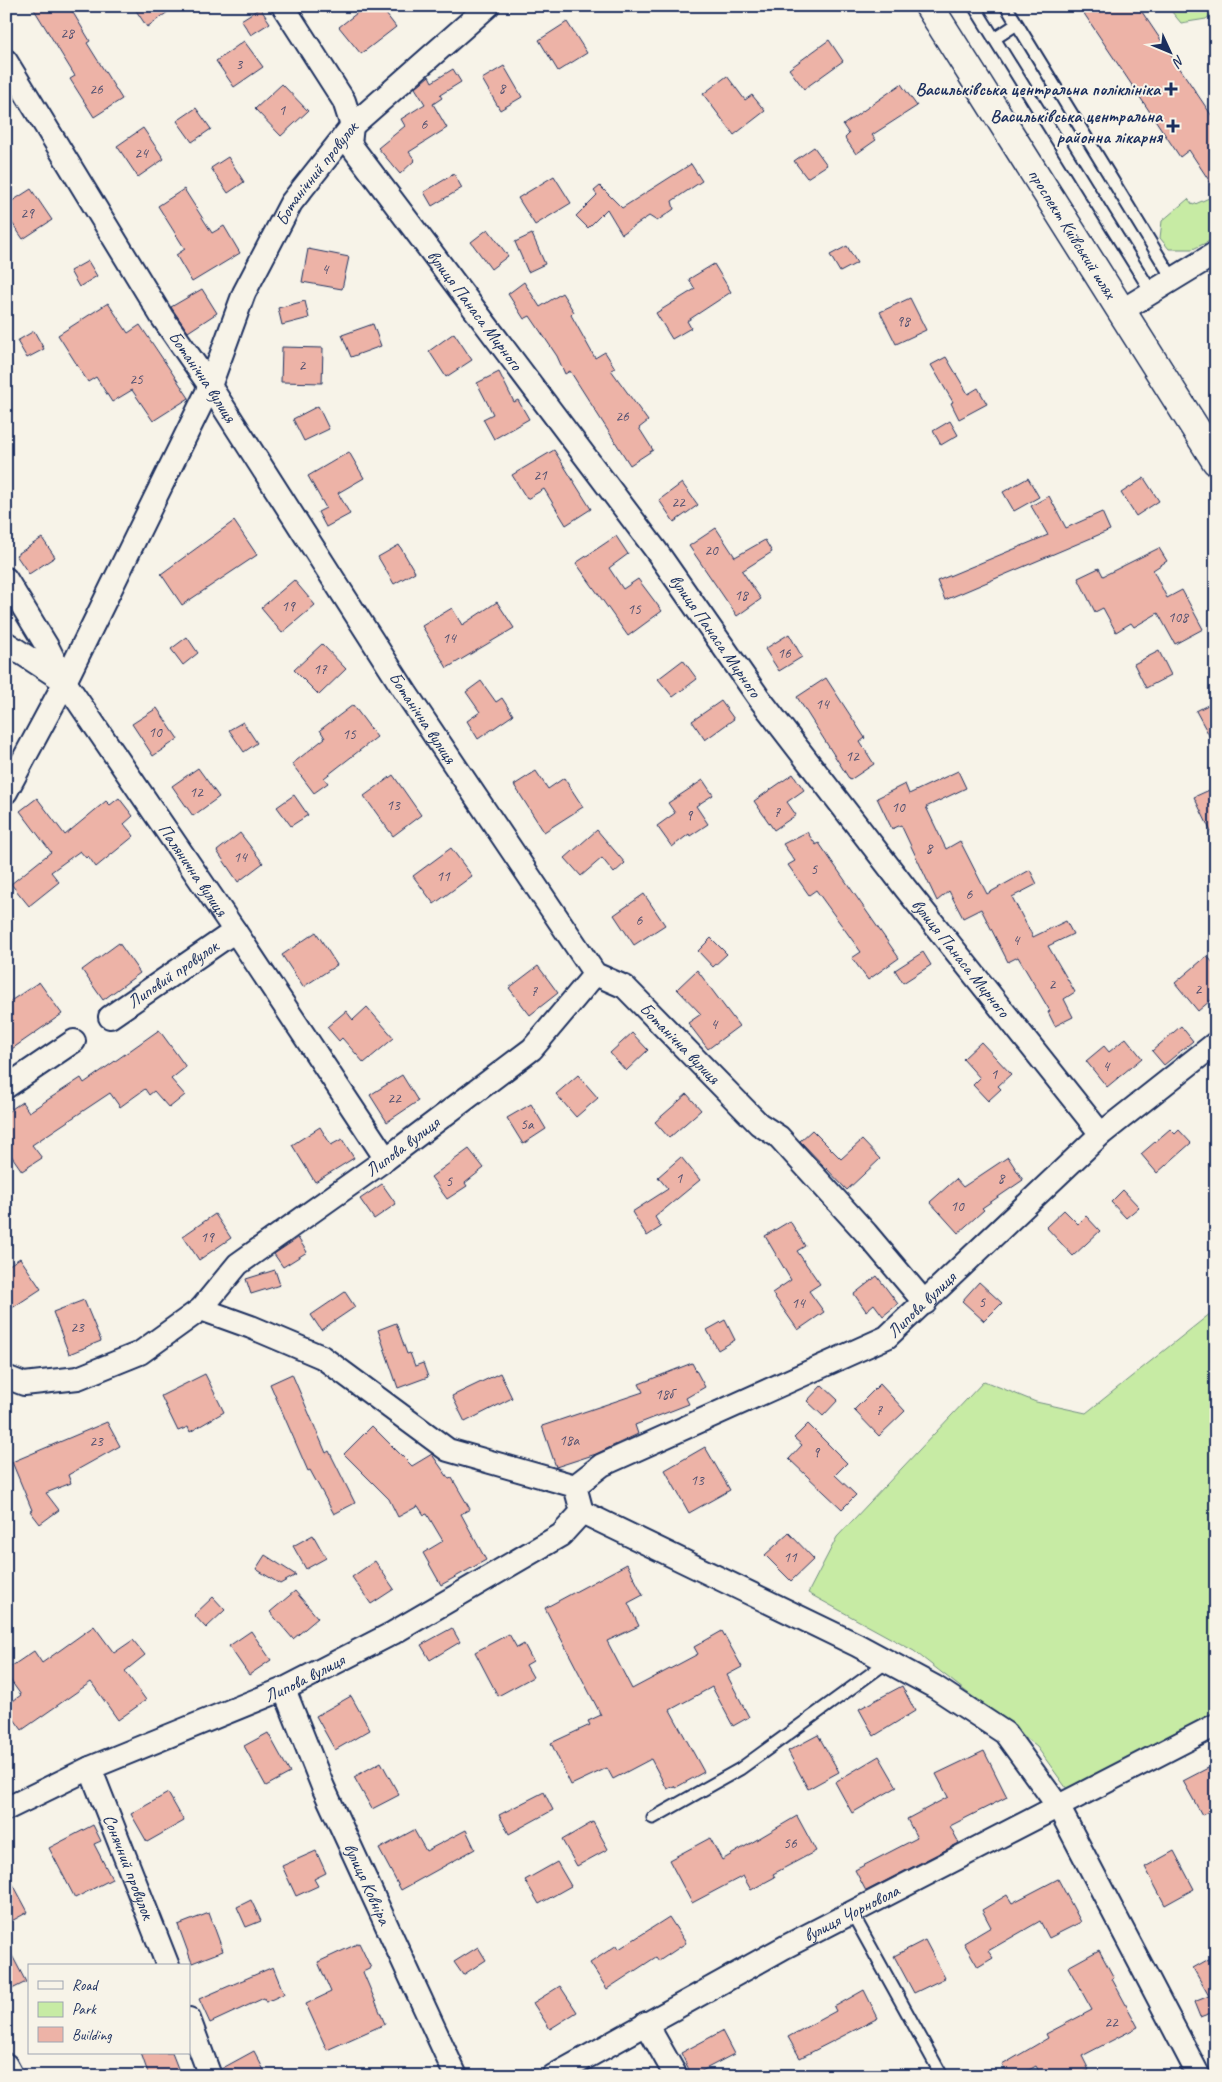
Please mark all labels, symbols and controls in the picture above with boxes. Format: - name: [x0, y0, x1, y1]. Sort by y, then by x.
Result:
- house number: 28: [60, 24, 75, 43]
- north arrow: [1144, 28, 1194, 78]
- text: N: [1168, 52, 1188, 71]
- house number: 3: [236, 55, 244, 74]
- place label: Васильківська центральна поліклініка: [915, 78, 1162, 100]
- house number: 8: [499, 79, 507, 98]
- house number: 26: [89, 80, 104, 99]
- marker: Васильківська центральна поліклініка: [1164, 82, 1178, 96]
- house number: 1: [279, 101, 287, 120]
- place label: Васильківська центральна районна лікарня: [990, 105, 1164, 148]
- street label: Ботанічний провулок: [270, 115, 363, 229]
- house number: 6: [421, 115, 429, 134]
- marker: Васильківська центральна районна лікарня: [1166, 119, 1180, 133]
- house number: 24: [134, 144, 149, 163]
- street label: проспект Київський шлях: [1023, 164, 1123, 304]
- house number: 29: [20, 204, 35, 223]
- street label: вулиця Панаса Мирного: [422, 245, 528, 376]
- house number: 4: [322, 260, 330, 279]
- house number: 98: [896, 312, 911, 331]
- street label: Ботанічна вулиця: [164, 327, 242, 428]
- house number: 2: [299, 356, 307, 375]
- house number: 25: [129, 370, 144, 389]
- house number: 26: [615, 407, 630, 426]
- house number: 21: [533, 466, 548, 485]
- house number: 22: [671, 493, 686, 512]
- house number: 20: [704, 541, 719, 560]
- street label: вулиця Панаса Мирного: [665, 570, 767, 703]
- house number: 18: [734, 586, 749, 605]
- house number: 19: [281, 597, 296, 616]
- house number: 15: [627, 600, 642, 619]
- house number: 108: [1168, 608, 1189, 627]
- house number: 14: [442, 629, 457, 648]
- house number: 16: [777, 644, 792, 663]
- house number: 17: [313, 660, 328, 679]
- street label: Ботанічна вулиця: [384, 668, 462, 769]
- house number: 14: [815, 695, 830, 714]
- house number: 10: [148, 723, 163, 742]
- house number: 15: [342, 725, 357, 744]
- house number: 12: [845, 747, 860, 766]
- house number: 12: [189, 783, 204, 802]
- house number: 13: [386, 796, 401, 815]
- house number: 10: [891, 798, 906, 817]
- house number: 7: [774, 803, 782, 822]
- house number: 9: [686, 806, 694, 825]
- street label: Палянична вулиця: [154, 819, 233, 922]
- house number: 8: [926, 839, 934, 858]
- house number: 14: [233, 848, 248, 867]
- house number: 5: [811, 860, 819, 879]
- house number: 11: [436, 867, 451, 886]
- house number: 6: [966, 885, 974, 904]
- street label: вулиця Панаса Мирного: [907, 894, 1016, 1023]
- house number: 6: [636, 911, 644, 930]
- house number: 4: [1013, 931, 1021, 950]
- street label: Липовий провулок: [123, 934, 223, 1013]
- house number: 2: [1049, 975, 1057, 994]
- house number: 2: [1195, 980, 1203, 999]
- house number: 7: [531, 982, 539, 1001]
- street label: Ботанічна вулиця: [635, 998, 726, 1090]
- house number: 4: [711, 1015, 719, 1034]
- house number: 4: [1103, 1057, 1111, 1076]
- house number: 1: [991, 1065, 999, 1084]
- house number: 22: [387, 1089, 402, 1108]
- street label: Липова вулиця: [361, 1111, 445, 1181]
- house number: 5а: [520, 1115, 535, 1134]
- house number: 1: [676, 1169, 684, 1188]
- house number: 8: [998, 1169, 1006, 1188]
- house number: 5: [446, 1172, 454, 1191]
- house number: 10: [950, 1197, 965, 1216]
- house number: 19: [200, 1228, 215, 1247]
- street label: Липова вулиця: [882, 1265, 962, 1342]
- house number: 5: [979, 1293, 987, 1312]
- house number: 14: [791, 1294, 806, 1313]
- house number: 23: [70, 1318, 85, 1337]
- house number: 18б: [655, 1385, 677, 1404]
- house number: 7: [876, 1401, 884, 1420]
- house number: 18а: [559, 1431, 580, 1450]
- house number: 23: [89, 1432, 104, 1451]
- house number: 9: [813, 1443, 821, 1462]
- house number: 13: [690, 1471, 705, 1490]
- house number: 11: [783, 1548, 798, 1567]
- street label: Липова вулиця: [261, 1648, 350, 1707]
- street label: Сонячний провулок: [98, 1811, 160, 1924]
- house number: 56: [783, 1834, 798, 1853]
- street label: вулиця Ковніра: [339, 1839, 396, 1929]
- street label: вулиця Чорновола: [800, 1879, 904, 1947]
- legend: [28, 1964, 190, 2054]
- text: Road: [72, 1976, 99, 1995]
- text: Park: [72, 2000, 97, 2019]
- house number: 22: [1104, 2013, 1119, 2032]
- text: Building: [72, 2026, 112, 2045]

